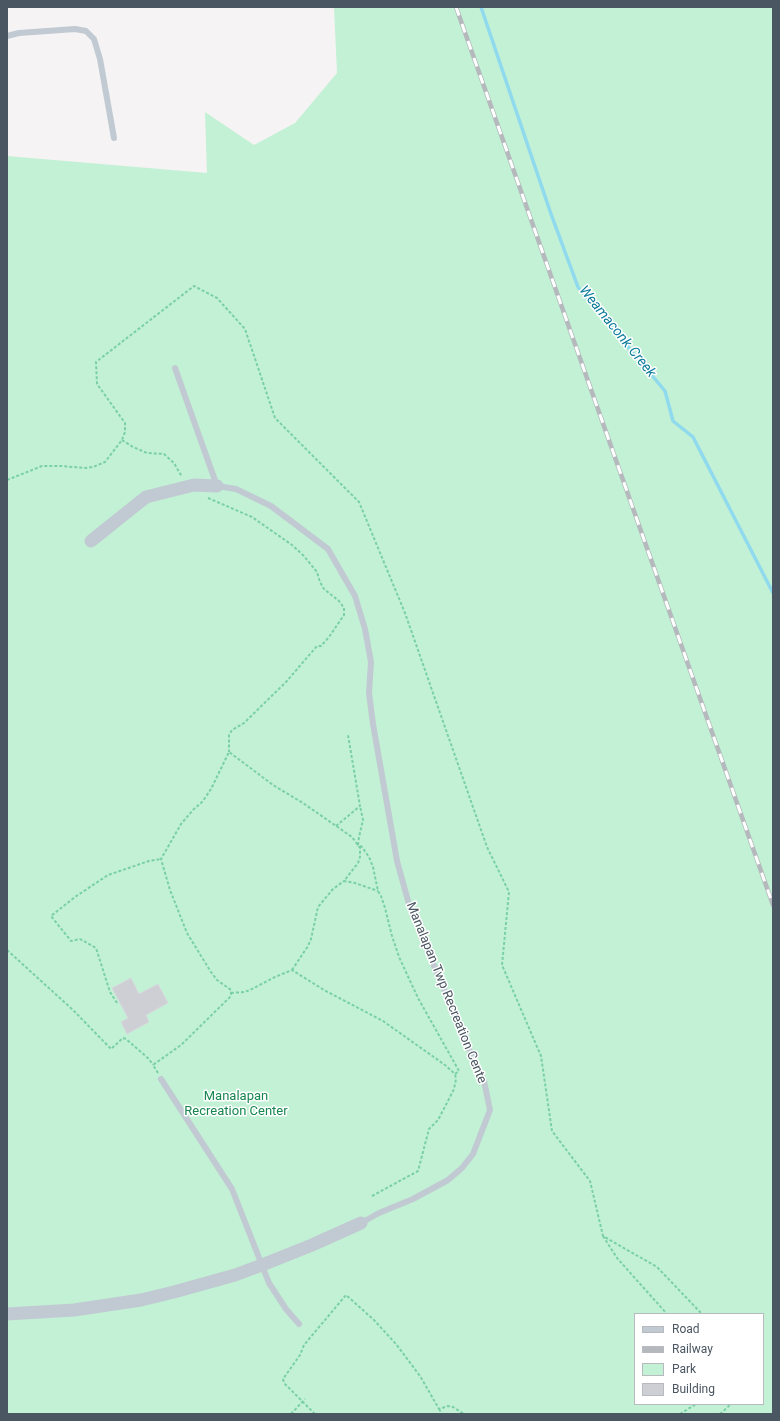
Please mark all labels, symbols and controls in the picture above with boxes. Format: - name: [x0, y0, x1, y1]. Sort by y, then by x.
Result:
- water label: Weamaconk Creek: [575, 283, 659, 381]
- street label: Manalapan Twp Recreation Cente: [402, 900, 490, 1086]
- park label: Manalapan Recreation Center: [184, 1089, 288, 1120]
- legend: [634, 1313, 764, 1405]
- text: Road: [672, 1322, 700, 1336]
- text: Railway: [672, 1342, 713, 1356]
- text: Park: [672, 1362, 696, 1376]
- text: Building: [672, 1382, 715, 1396]

